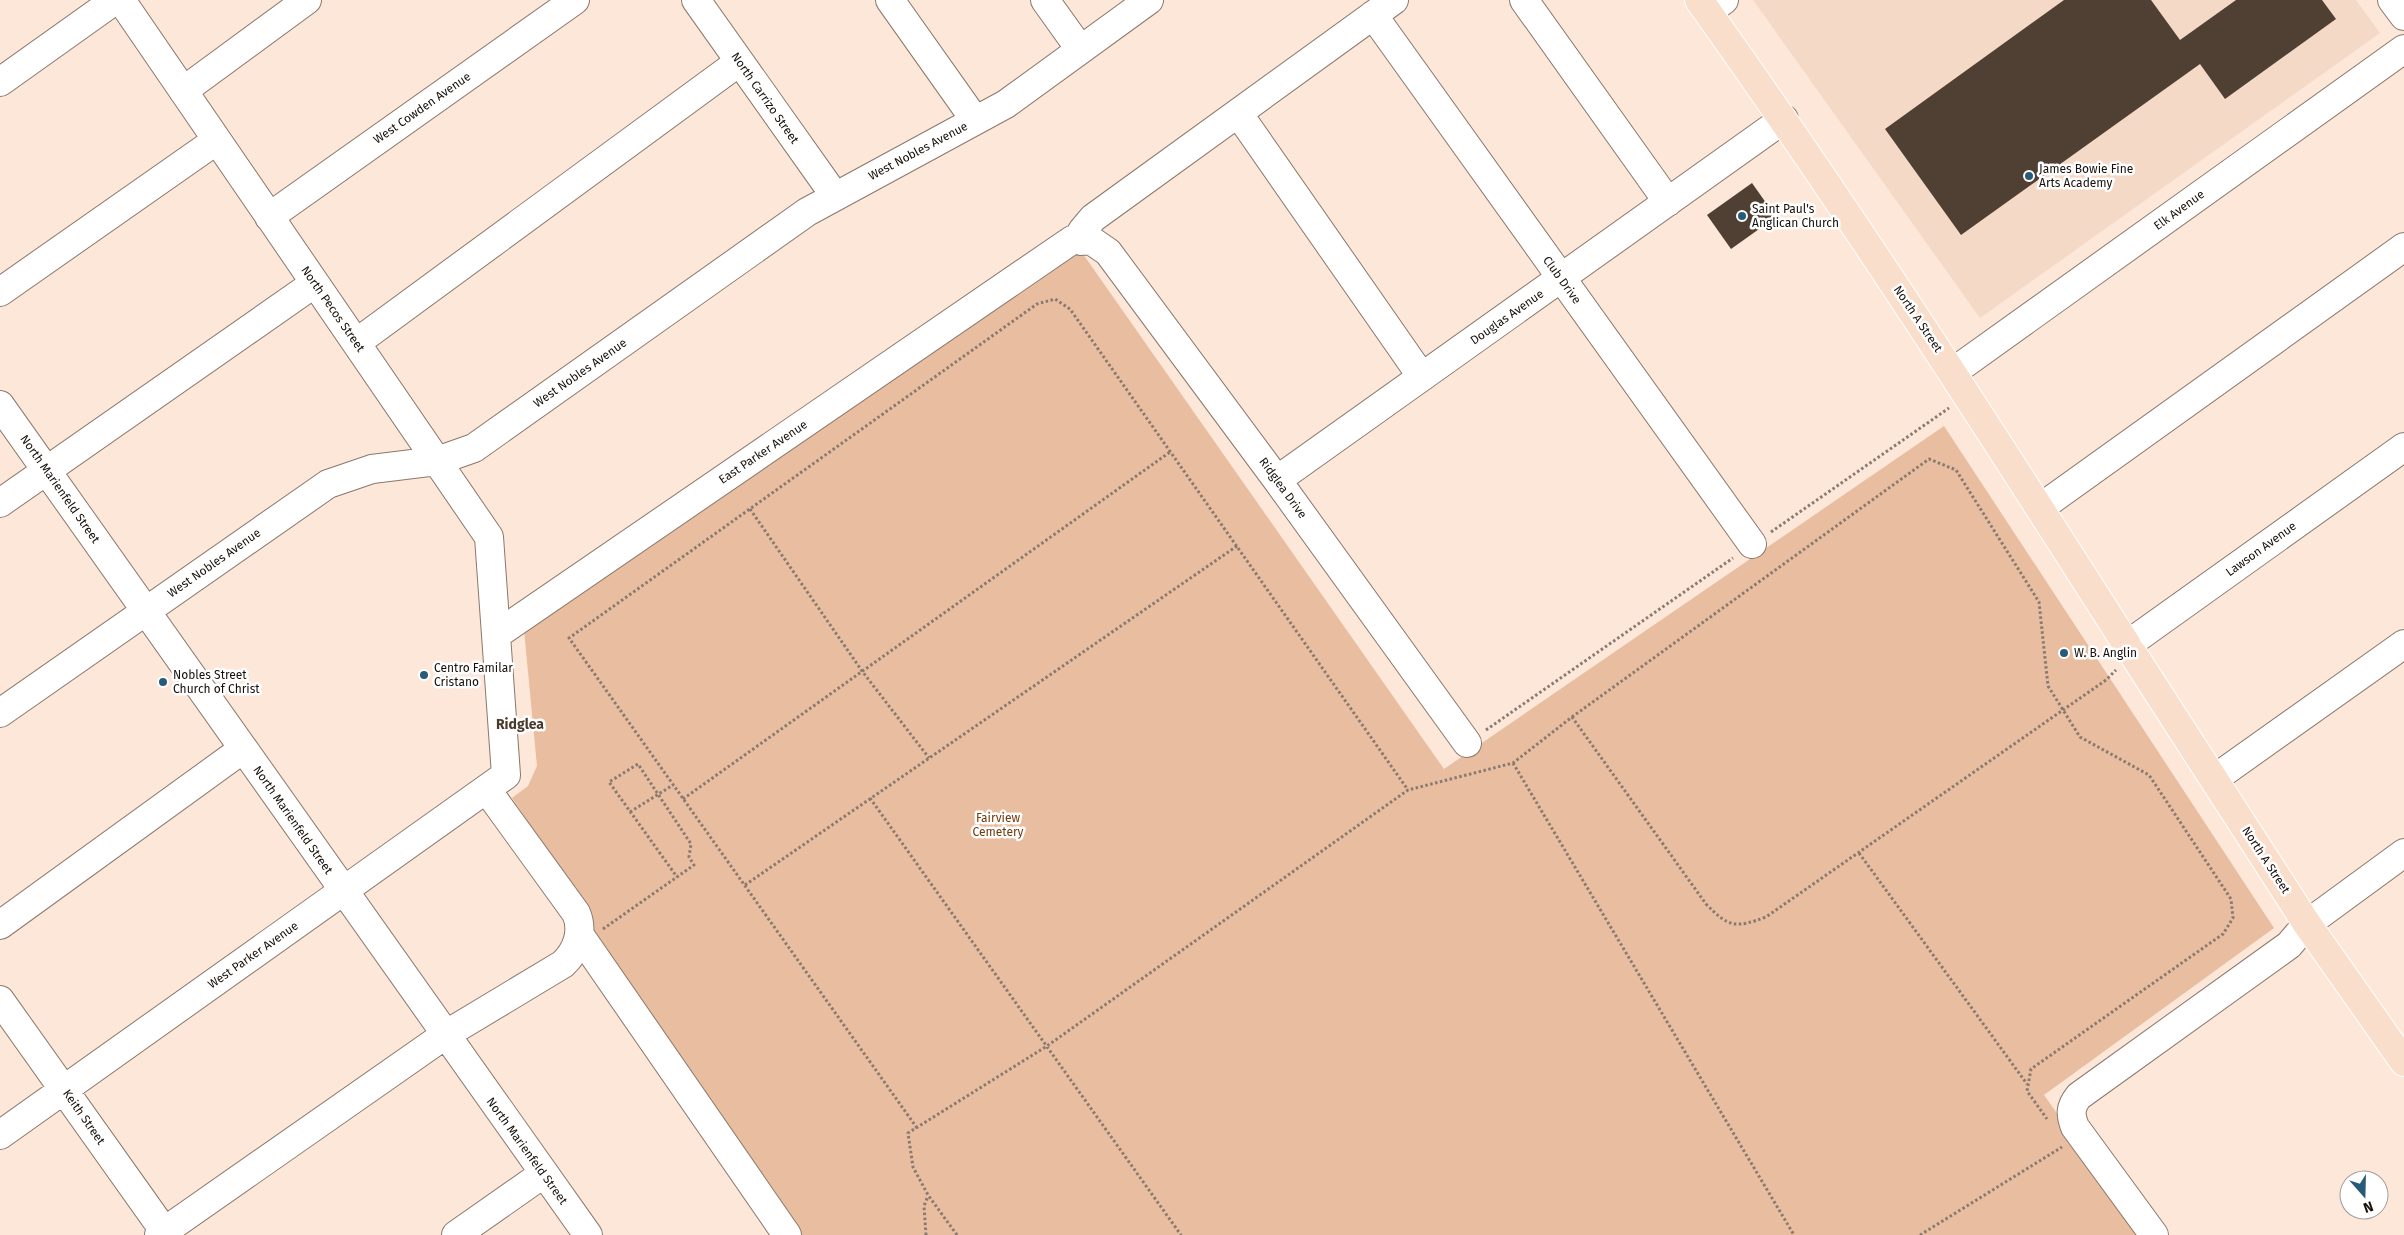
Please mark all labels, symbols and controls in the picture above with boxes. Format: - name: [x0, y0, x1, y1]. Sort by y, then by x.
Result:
- street label: North Carrizo Street: [728, 50, 802, 147]
- street label: West Cowden Avenue: [371, 69, 473, 147]
- street label: West Nobles Avenue: [866, 119, 970, 183]
- place label: James Bowie Fine Arts Academy: [2039, 162, 2133, 190]
- marker: James Bowie Fine Arts Academy: [2023, 170, 2035, 182]
- street label: Elk Avenue: [2151, 187, 2207, 233]
- place label: Saint Paul's Anglican Church: [1752, 202, 1839, 230]
- marker: Saint Paul's Anglican Church: [1736, 210, 1748, 222]
- street label: Club Drive: [1540, 253, 1584, 307]
- street label: North Pecos Street: [298, 263, 368, 355]
- street label: North A Street: [1891, 283, 1946, 355]
- street label: Douglas Avenue: [1468, 286, 1546, 348]
- street label: West Nobles Avenue: [531, 336, 629, 410]
- street label: East Parker Avenue: [716, 417, 810, 487]
- street label: North Marienfeld Street: [17, 432, 103, 546]
- street label: Ridglea Drive: [1256, 455, 1310, 521]
- street label: Lawson Avenue: [2223, 519, 2299, 579]
- street label: West Nobles Avenue: [165, 526, 263, 600]
- place label: W. B. Anglin: [2074, 646, 2137, 660]
- marker: W. B. Anglin: [2058, 647, 2070, 659]
- place label: Centro Familar Cristano: [434, 661, 513, 689]
- place label: Nobles Street Church of Christ: [173, 668, 260, 696]
- marker: Centro Familar Cristano: [418, 669, 430, 681]
- marker: Nobles Street Church of Christ: [157, 676, 169, 688]
- district label: Ridglea: [496, 716, 544, 733]
- street label: North Marienfeld Street: [250, 763, 336, 877]
- park label: Fairview Cemetery: [972, 811, 1024, 839]
- street label: North A Street: [2239, 824, 2293, 897]
- street label: West Parker Avenue: [205, 919, 301, 991]
- street label: Keith Street: [60, 1087, 108, 1148]
- street label: North Marienfeld Street: [484, 1095, 571, 1208]
- north arrow: [2339, 1170, 2389, 1220]
- text: N: [2361, 1197, 2376, 1216]

